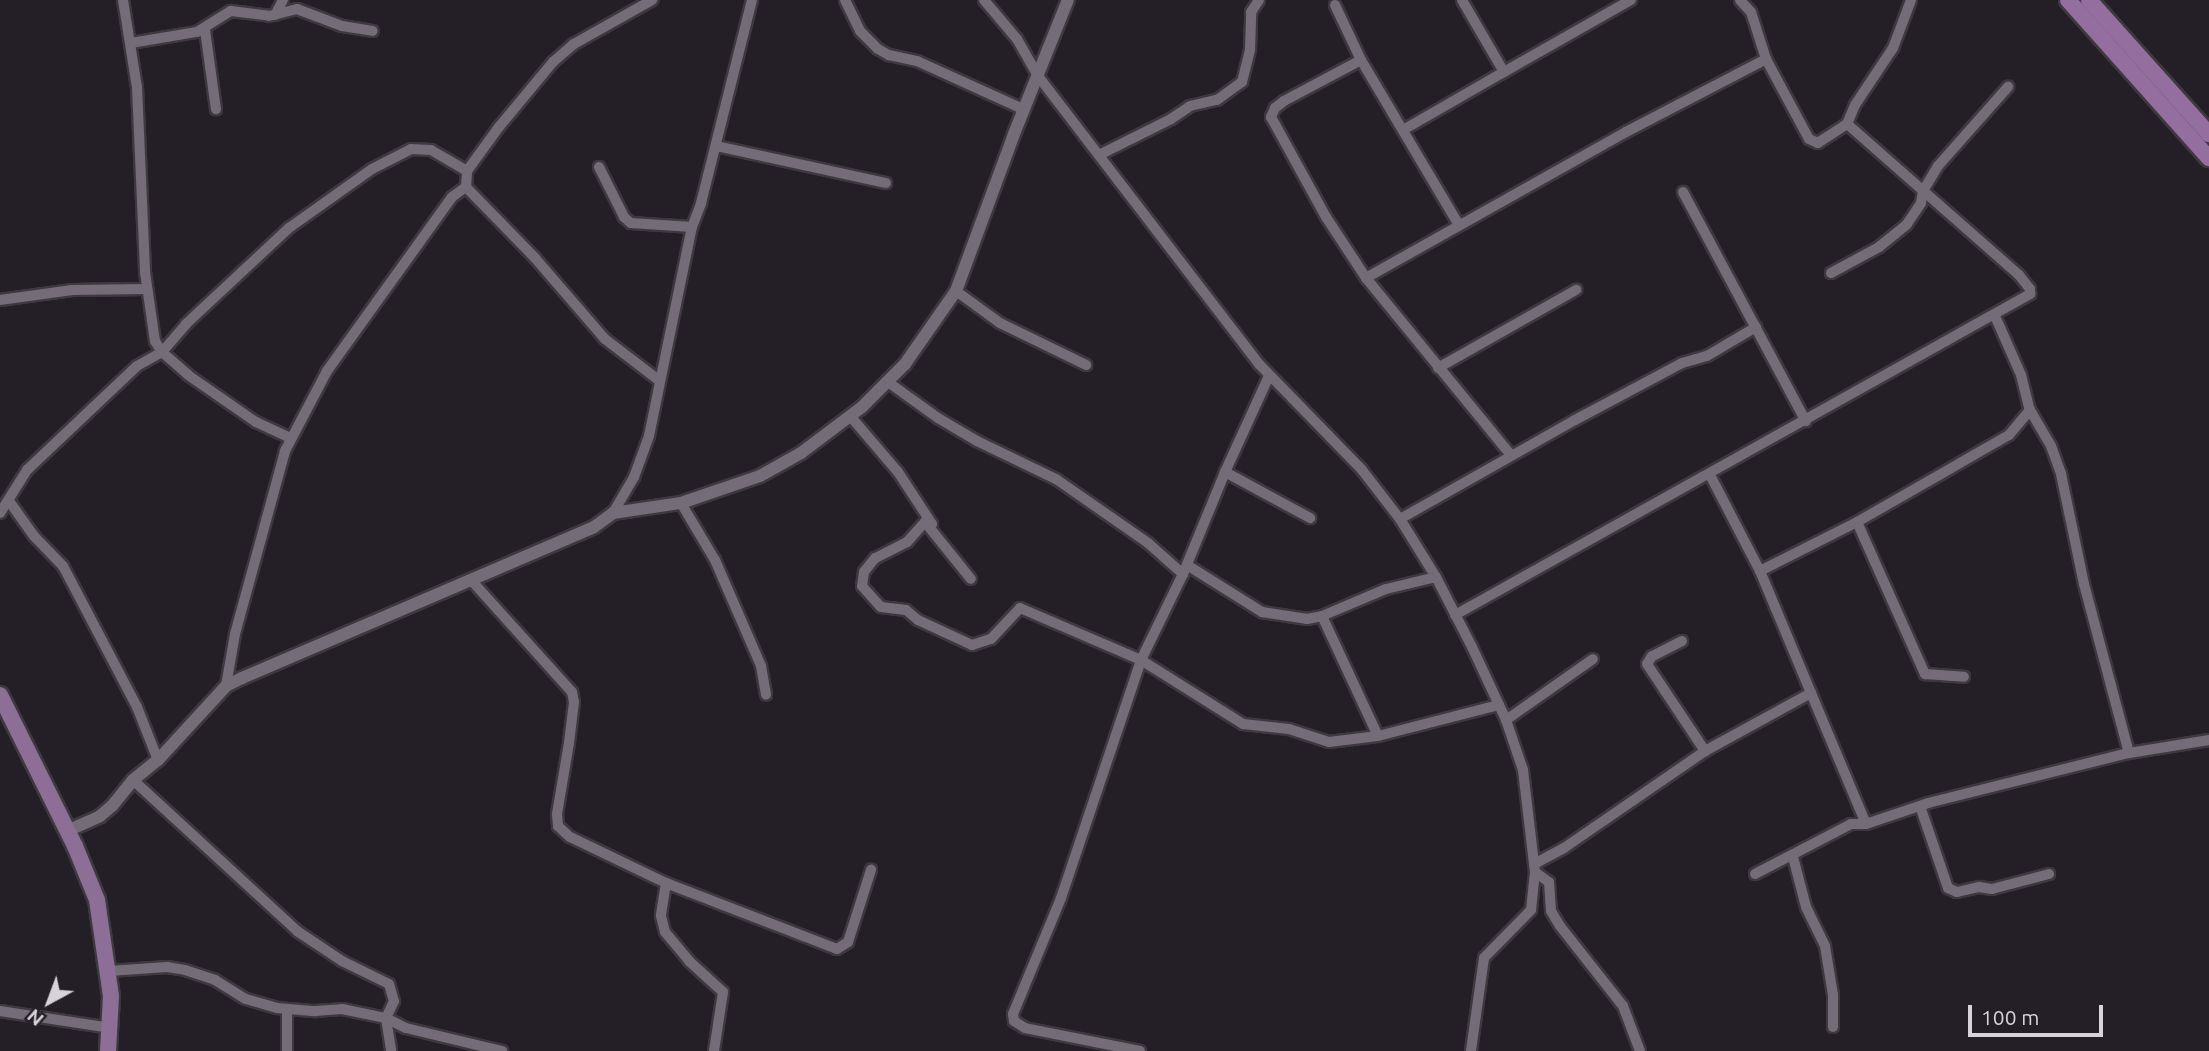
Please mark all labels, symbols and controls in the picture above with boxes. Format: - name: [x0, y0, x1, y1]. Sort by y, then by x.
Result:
- north arrow: [14, 967, 84, 1037]
- scale bar: [1971, 992, 2106, 1036]
- text: N: [23, 1005, 48, 1031]
- text: 100 m: [1981, 1005, 2039, 1029]

